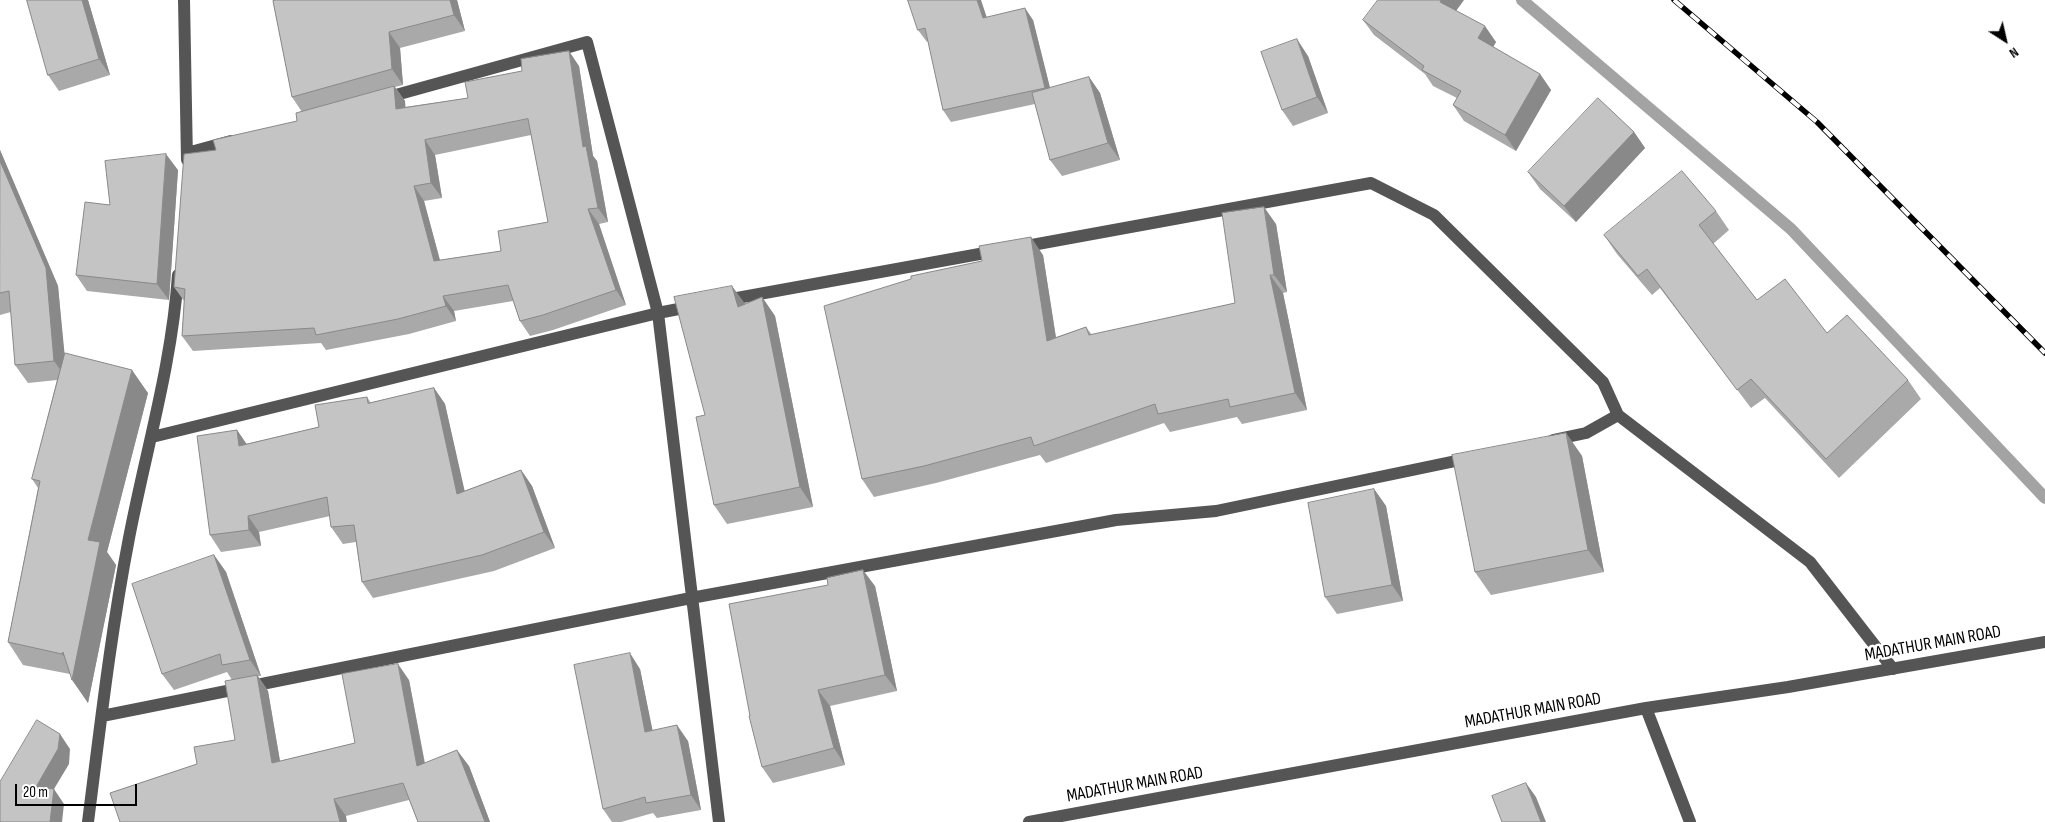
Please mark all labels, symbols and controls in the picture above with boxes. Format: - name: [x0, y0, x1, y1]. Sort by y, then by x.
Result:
- north arrow: [1980, 15, 2030, 65]
- text: N: [2006, 44, 2022, 62]
- street label: MADATHUR MAIN ROAD: [1863, 621, 2003, 667]
- street label: MADATHUR MAIN ROAD: [1463, 688, 1603, 734]
- street label: MADATHUR MAIN ROAD: [1065, 762, 1205, 808]
- scale bar: [18, 774, 140, 806]
- text: 20 m: [23, 783, 48, 802]

